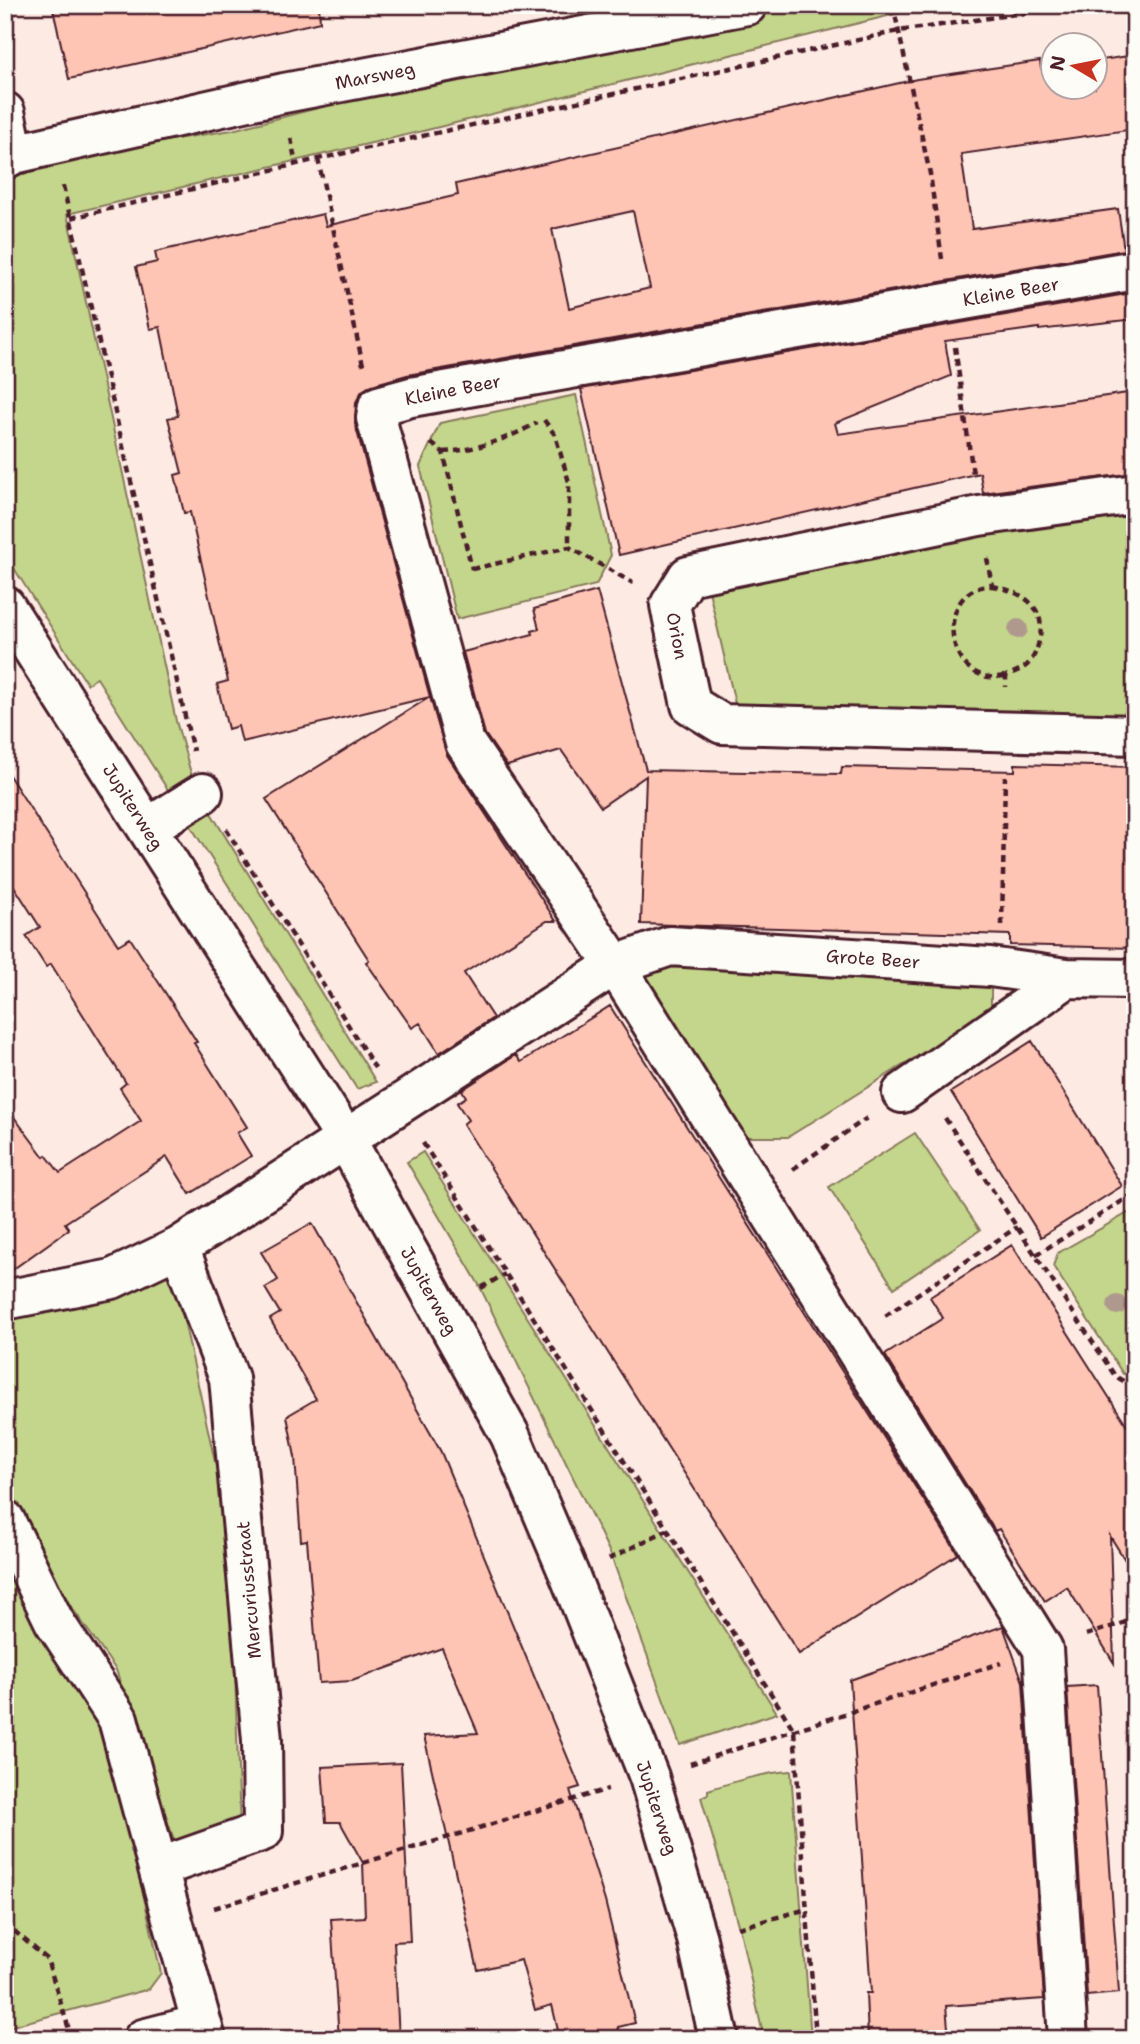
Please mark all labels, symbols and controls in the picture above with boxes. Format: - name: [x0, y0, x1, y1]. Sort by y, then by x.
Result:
- north arrow: [1038, 32, 1108, 102]
- text: N: [1044, 54, 1071, 73]
- street label: Marsweg: [333, 56, 417, 96]
- street label: Kleine Beer: [961, 272, 1061, 312]
- street label: Kleine Beer: [403, 369, 503, 411]
- street label: Orion: [661, 610, 693, 662]
- street label: Jupiterweg: [97, 759, 169, 855]
- street label: Grote Beer: [825, 944, 921, 974]
- street label: Jupiterweg: [395, 1242, 463, 1340]
- street label: Mercuriusstraat: [231, 1520, 267, 1660]
- street label: Jupiterweg: [630, 1758, 684, 1858]

